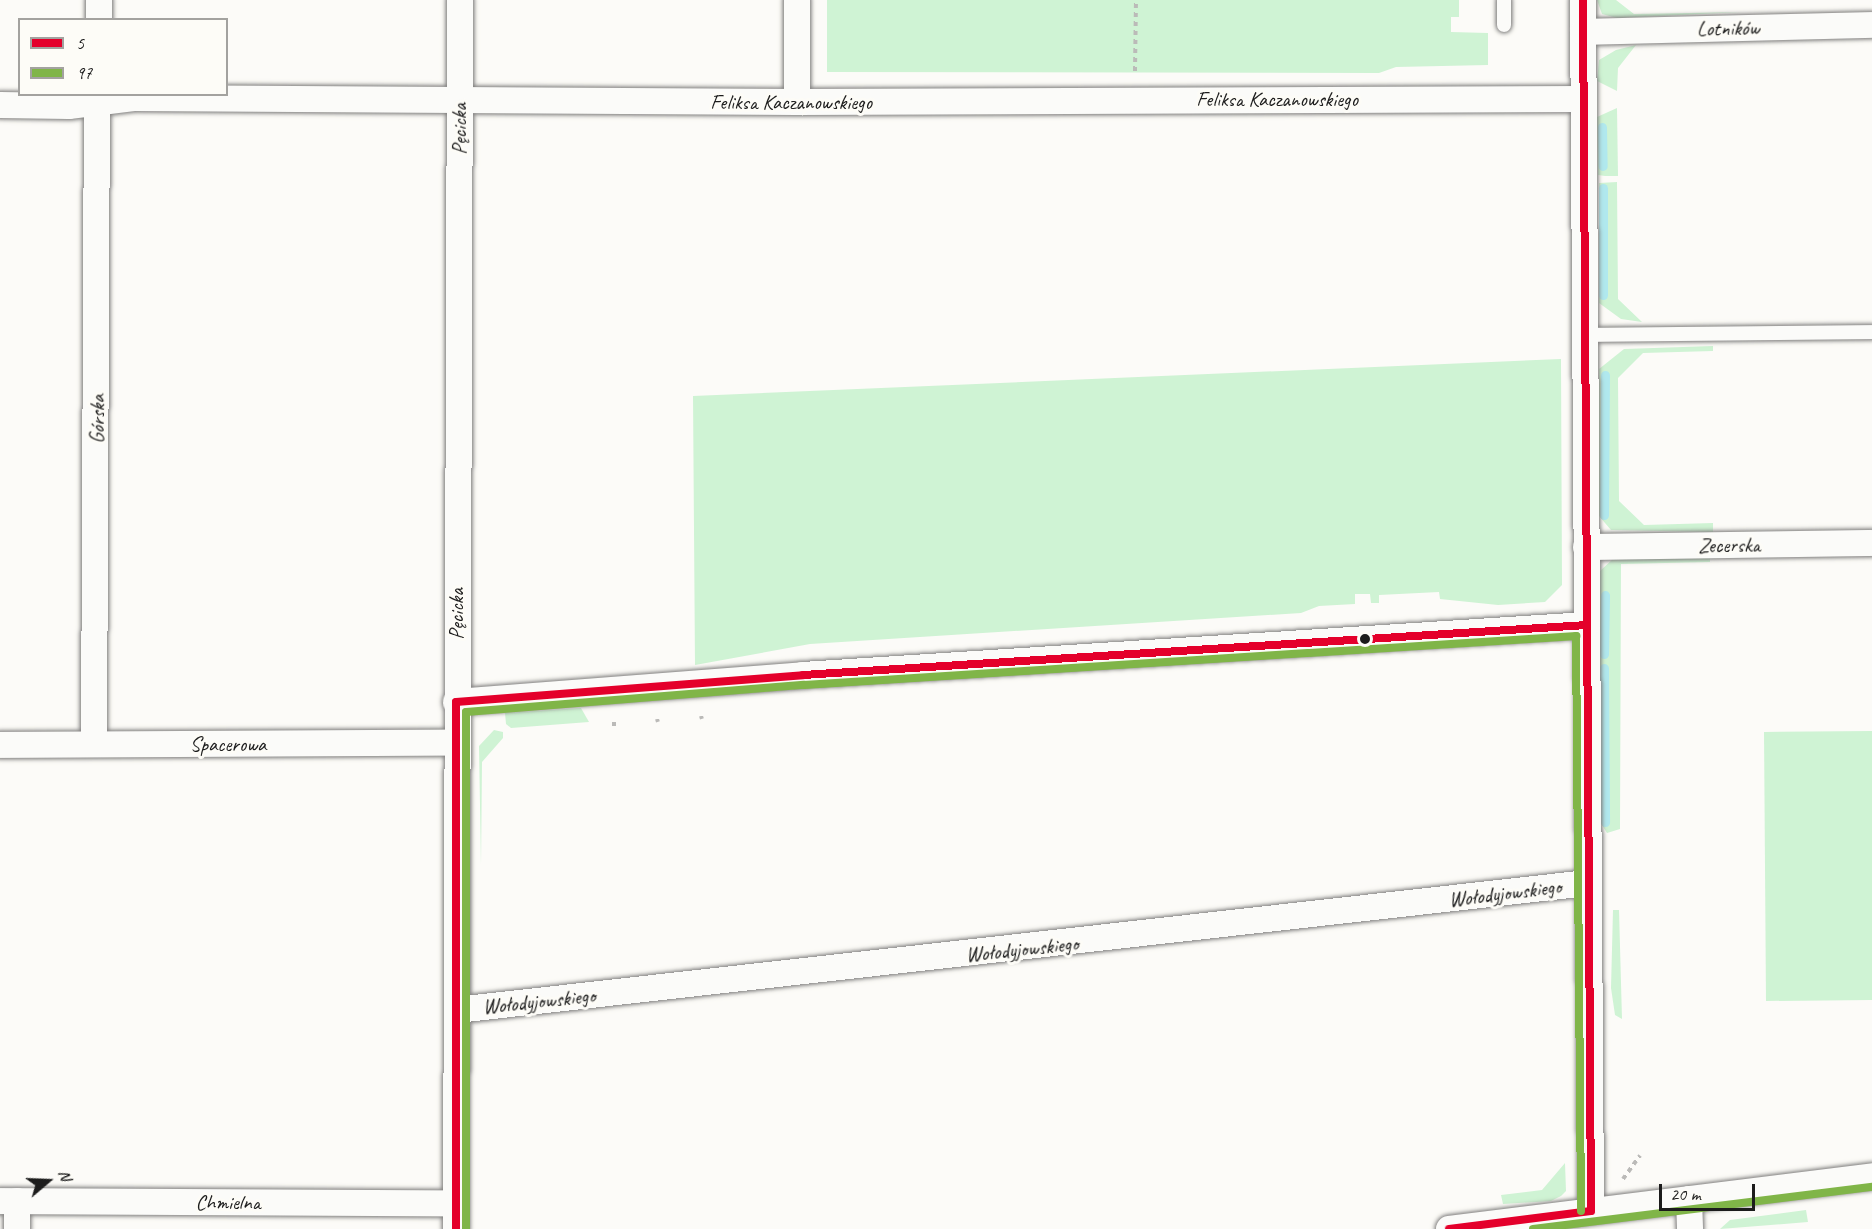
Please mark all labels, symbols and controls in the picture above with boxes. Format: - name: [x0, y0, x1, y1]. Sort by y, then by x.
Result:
- street label: Lotników: [1696, 15, 1760, 41]
- legend: [18, 18, 228, 96]
- text: 5: [76, 32, 84, 54]
- text: 97: [76, 62, 92, 84]
- street label: Feliksa Kaczanowskiego: [1196, 86, 1358, 112]
- street label: Feliksa Kaczanowskiego: [710, 89, 872, 115]
- street label: Pęcicka: [446, 103, 472, 155]
- street label: Górska: [84, 394, 110, 444]
- street label: Zecerska: [1698, 532, 1760, 558]
- street label: Pęcicka: [443, 588, 469, 640]
- unlabelled marker: [1359, 633, 1371, 645]
- street label: Spacerowa: [190, 731, 266, 757]
- street label: Wołodyjowskiego: [1447, 874, 1563, 912]
- street label: Wołodyjowskiego: [964, 931, 1080, 967]
- street label: Wołodyjowskiego: [481, 983, 597, 1019]
- north arrow: [18, 1151, 78, 1211]
- text: N: [54, 1167, 76, 1183]
- scale bar: [1662, 1172, 1758, 1210]
- text: 20 m: [1670, 1183, 1701, 1205]
- street label: Chmielna: [196, 1189, 260, 1215]

